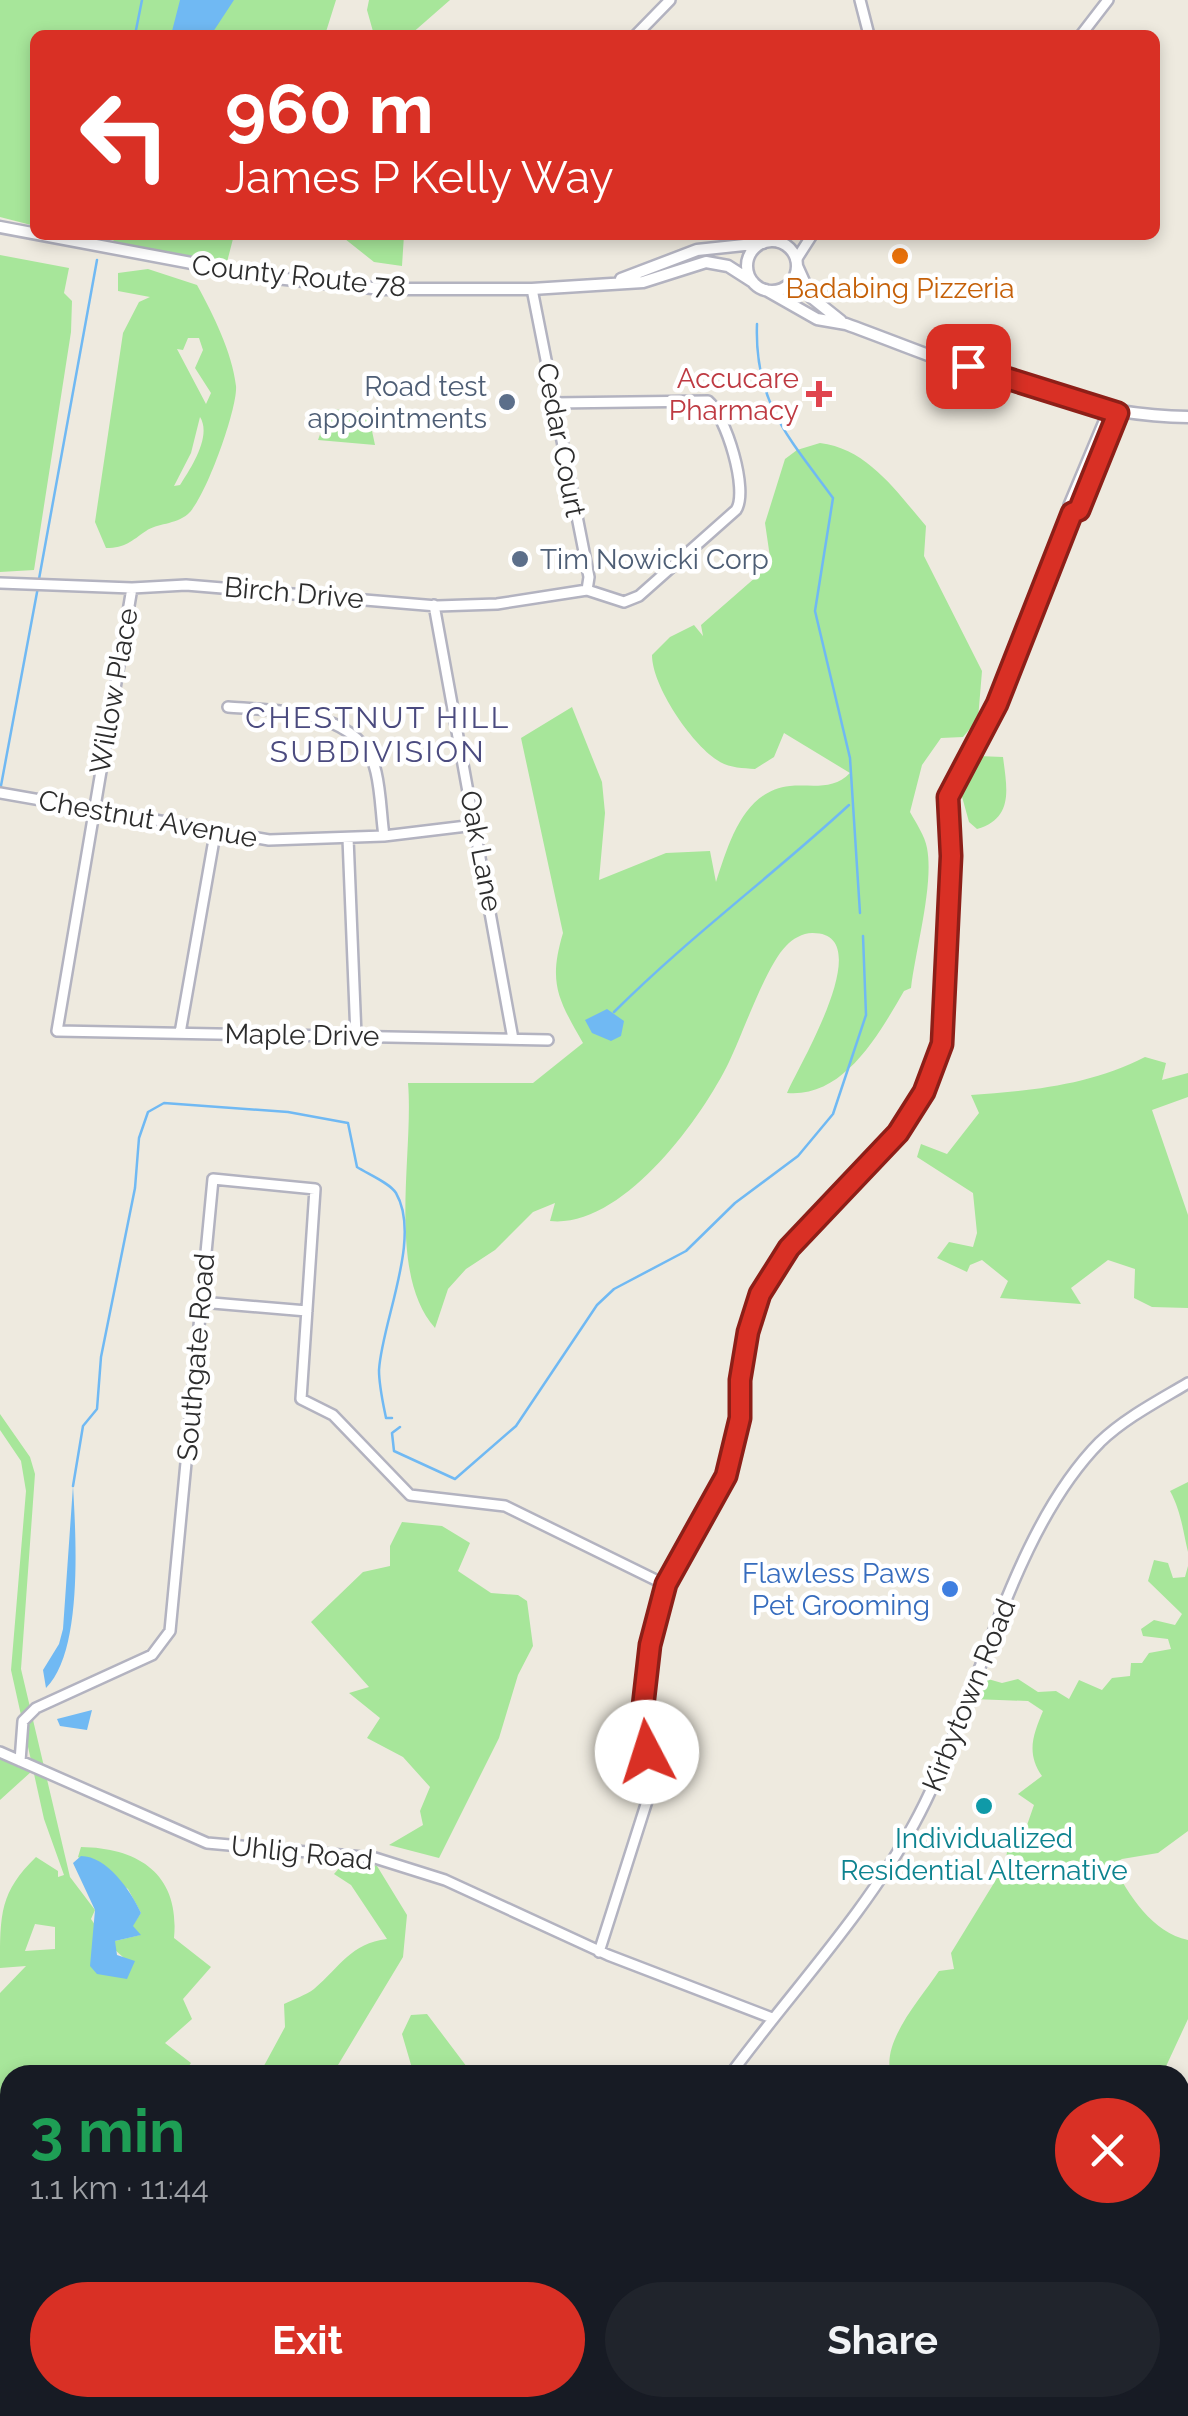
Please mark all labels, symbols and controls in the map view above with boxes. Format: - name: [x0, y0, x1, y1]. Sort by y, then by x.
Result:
- text: 960 m: [225, 67, 434, 149]
- icon: left: [60, 70, 190, 200]
- text: James P Kelly Way: [225, 151, 614, 204]
- marker: Badabing Pizzeria: [889, 245, 911, 267]
- street label: County Route 78: [190, 248, 408, 304]
- place label: Badabing Pizzeria: [785, 272, 1015, 305]
- pin: [926, 324, 1011, 409]
- icon: arrive: [941, 339, 996, 394]
- street label: Cedar Court: [530, 360, 592, 520]
- place label: Accucare Pharmacy: [669, 362, 799, 427]
- place label: Road test appointments: [308, 370, 488, 435]
- marker: Accucare Pharmacy: [808, 383, 830, 405]
- marker: Road test appointments: [496, 391, 518, 413]
- place label: Tim Nowicki Corp: [540, 543, 769, 576]
- marker: Tim Nowicki Corp: [509, 548, 531, 570]
- street label: Birch Drive: [223, 570, 365, 616]
- street label: Willow Place: [83, 605, 145, 777]
- district label: CHESTNUT HILL SUBDIVISION: [245, 700, 511, 769]
- street label: Chestnut Avenue: [36, 783, 260, 855]
- street label: Oak Lane: [453, 788, 509, 914]
- street label: Maple Drive: [224, 1017, 380, 1053]
- street label: Southgate Road: [170, 1252, 222, 1462]
- place label: Flawless Paws Pet Grooming: [742, 1557, 930, 1622]
- marker: Flawless Paws Pet Grooming: [939, 1578, 961, 1600]
- street label: Kirbytown Road: [915, 1594, 1023, 1796]
- position arrow: [595, 1700, 699, 1804]
- marker: Individualized Residential Alternative: [973, 1795, 995, 1817]
- place label: Individualized Residential Alternative: [840, 1822, 1128, 1887]
- street label: Uhlig Road: [229, 1829, 375, 1877]
- text: 3 min: [30, 2096, 185, 2166]
- button: close: [1055, 2098, 1160, 2203]
- text: 1.1 km · 11:44: [30, 2169, 209, 2206]
- button: Exit: [30, 2282, 585, 2397]
- button: Share: [605, 2282, 1160, 2397]

